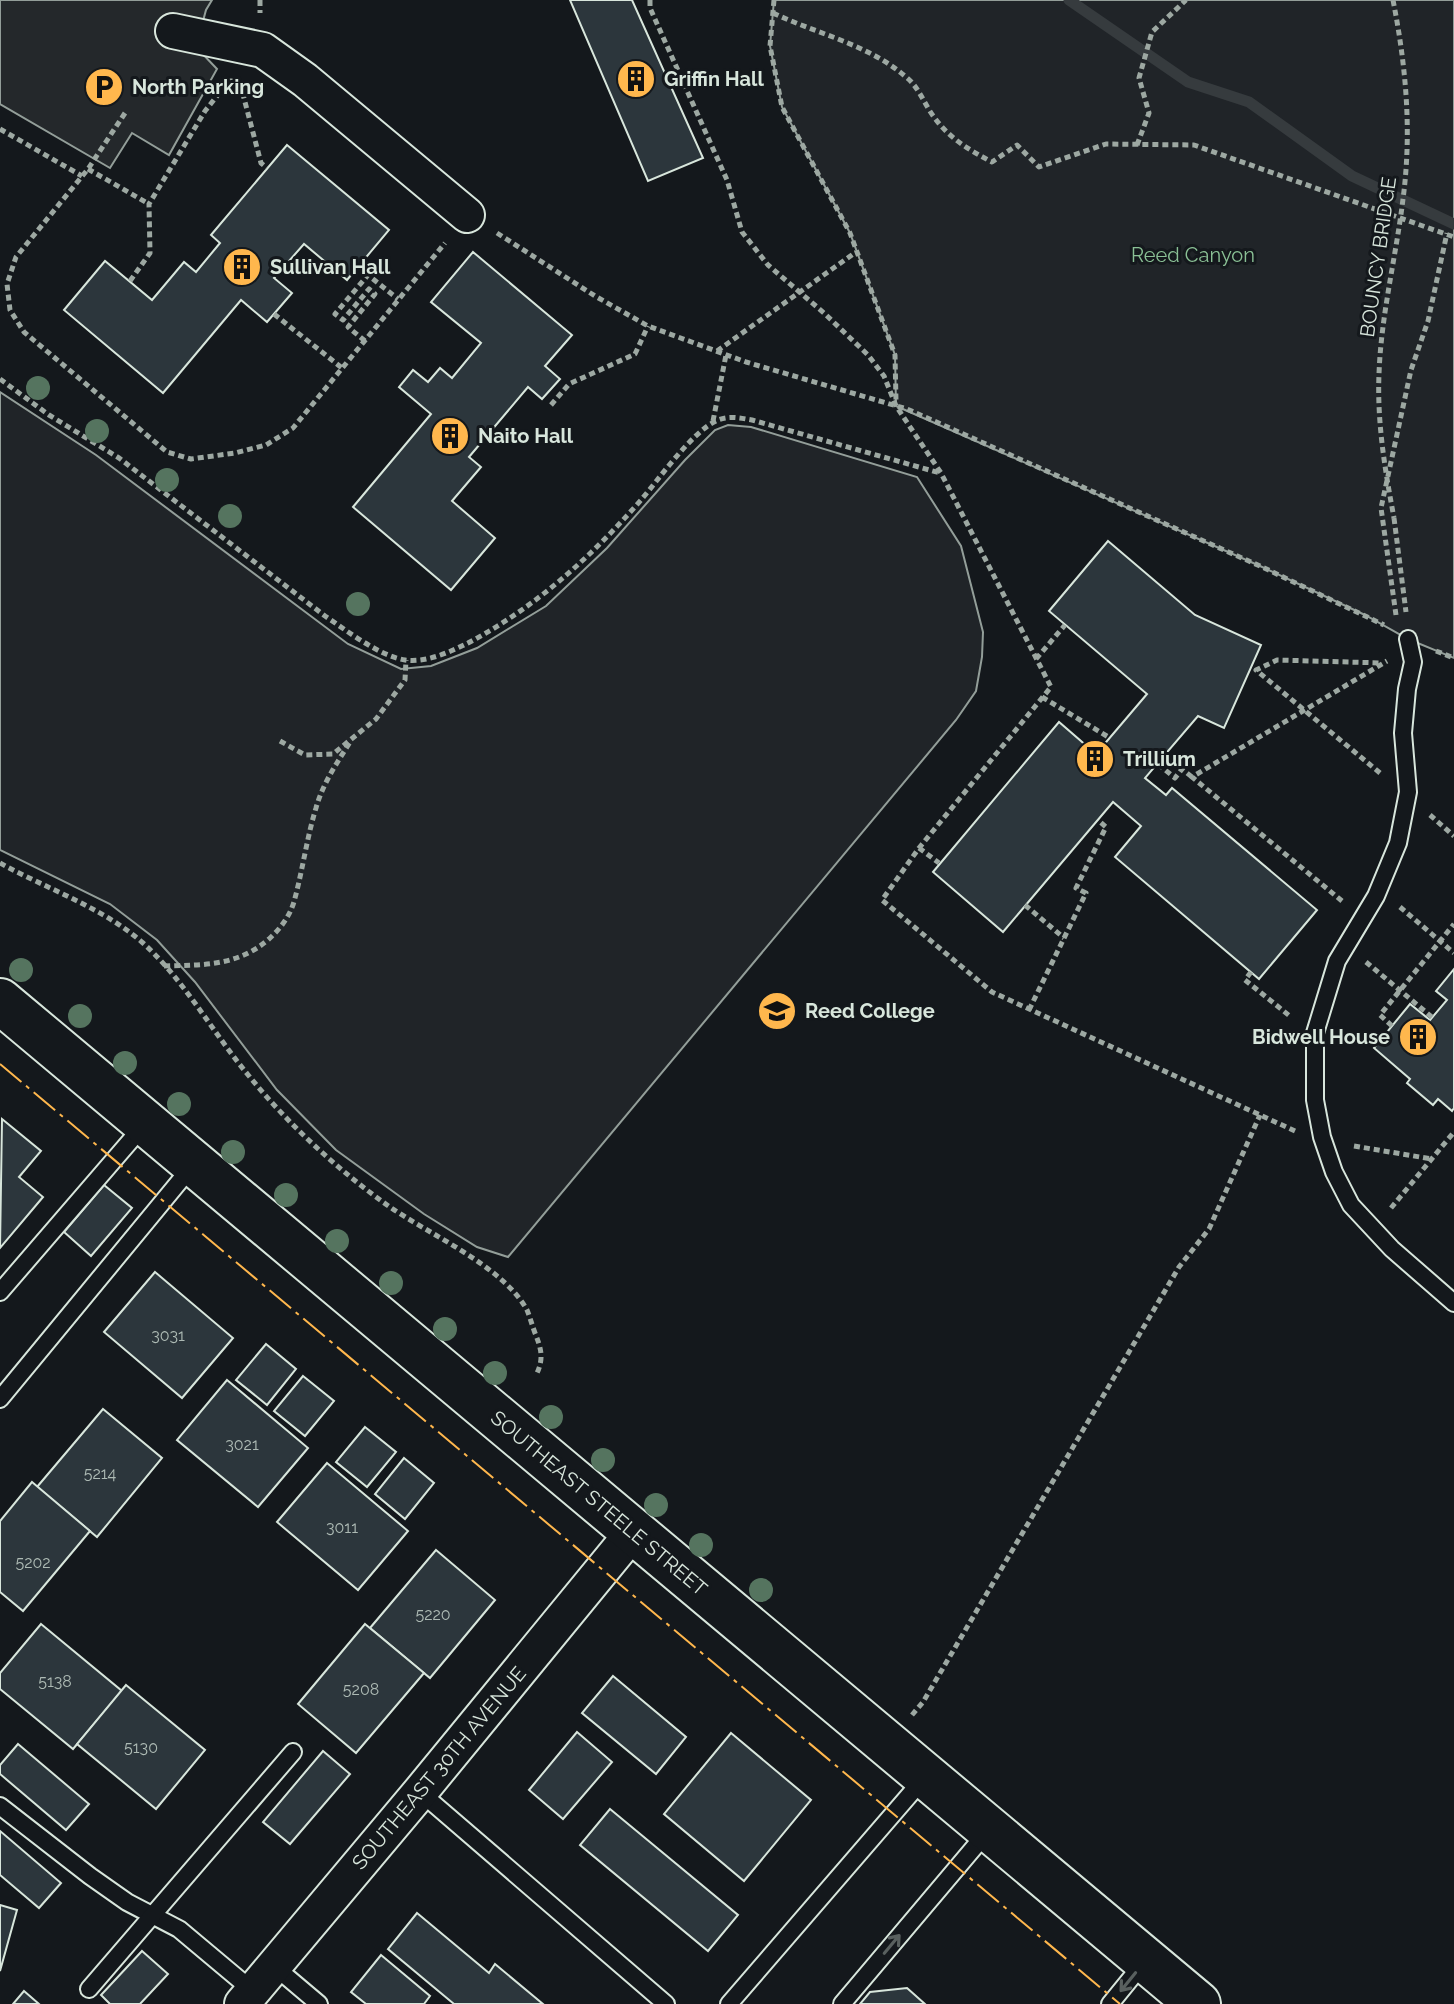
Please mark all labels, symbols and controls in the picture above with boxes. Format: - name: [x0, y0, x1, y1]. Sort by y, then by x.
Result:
- building icon: Griffin Hall: [615, 58, 657, 100]
- parking icon: North Parking: [83, 66, 125, 108]
- place label: Griffin Hall: [664, 67, 764, 91]
- place label: North Parking: [132, 75, 264, 99]
- street label: BOUNCY BRIDGE: [1355, 175, 1401, 339]
- park label: Reed Canyon: [1131, 243, 1255, 267]
- building icon: Sullivan Hall: [221, 246, 263, 288]
- place label: Sullivan Hall: [270, 255, 391, 279]
- building icon: Naito Hall: [429, 415, 471, 457]
- place label: Naito Hall: [478, 424, 574, 448]
- building icon: Trillium: [1074, 738, 1116, 780]
- place label: Trillium: [1123, 747, 1196, 771]
- school or university icon: Reed College: [756, 990, 798, 1032]
- place label: Reed College: [805, 999, 935, 1023]
- building icon: Bidwell House: [1397, 1016, 1439, 1058]
- place label: Bidwell House: [1252, 1025, 1390, 1049]
- house number: 3031: [151, 1326, 185, 1345]
- street label: SOUTHEAST STEELE STREET: [486, 1405, 712, 1601]
- house number: 3021: [225, 1435, 259, 1454]
- house number: 5214: [84, 1464, 117, 1483]
- house number: 3011: [326, 1518, 358, 1537]
- house number: 5202: [15, 1553, 51, 1572]
- house number: 5220: [415, 1605, 451, 1624]
- street label: SOUTHEAST 30TH AVENUE: [347, 1662, 531, 1874]
- house number: 5138: [38, 1672, 72, 1691]
- house number: 5208: [343, 1680, 379, 1699]
- house number: 5130: [124, 1738, 158, 1757]
- one-way arrow: [883, 1935, 901, 1955]
- one-way arrow: [1119, 1971, 1137, 1992]

